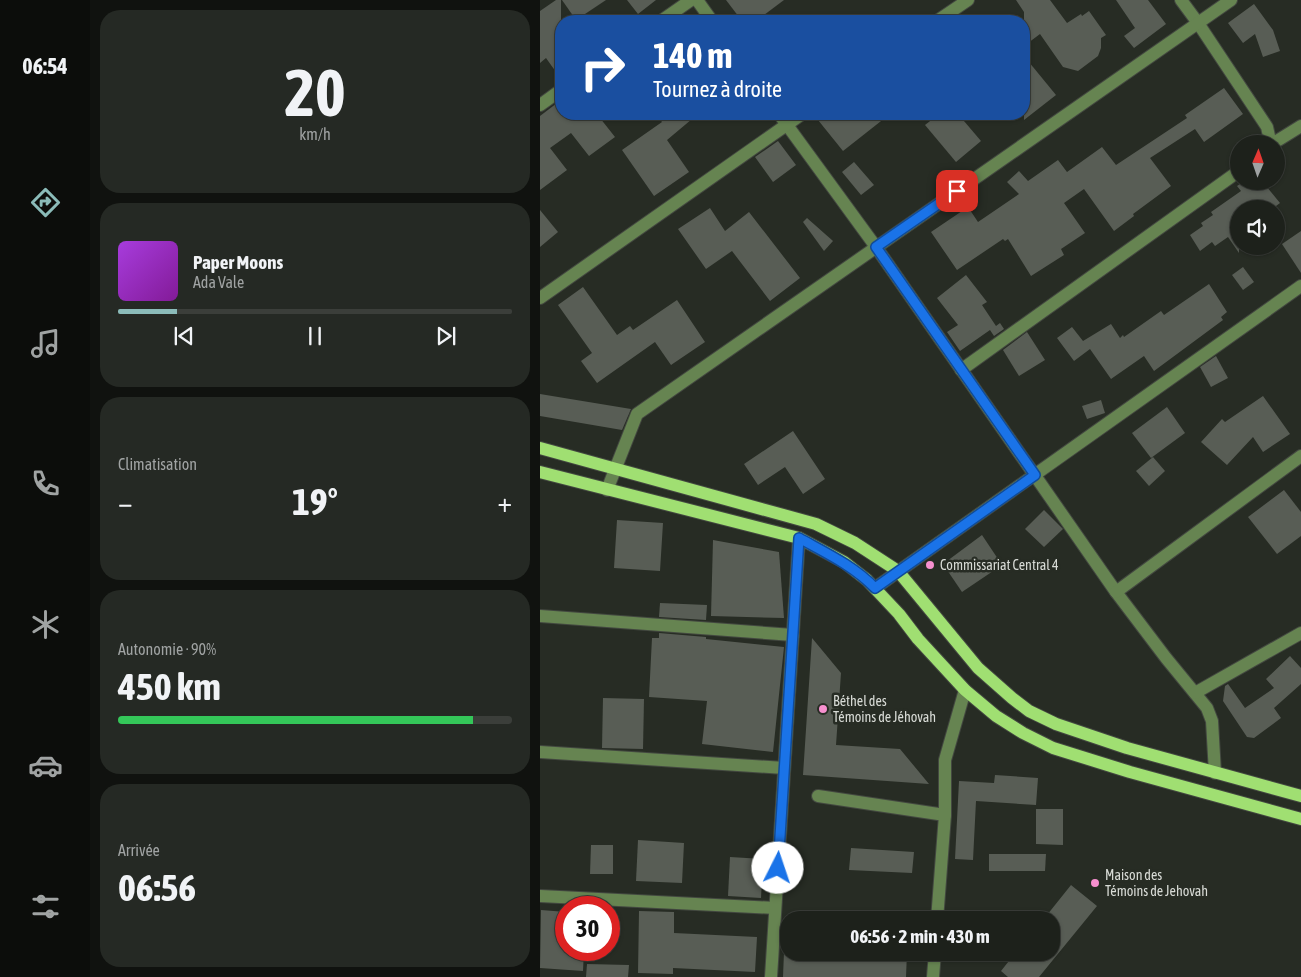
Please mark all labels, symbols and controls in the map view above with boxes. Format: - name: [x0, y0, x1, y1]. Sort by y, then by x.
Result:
- icon: right: [570, 35, 635, 100]
- text: 140 m: [653, 35, 732, 75]
- text: 06:54: [22, 53, 68, 79]
- text: 20: [284, 55, 346, 130]
- text: Tournez à droite: [653, 76, 782, 102]
- text: km/h: [299, 125, 331, 143]
- north arrow: [1230, 135, 1285, 190]
- map controls: [1230, 135, 1285, 255]
- pin: [936, 170, 978, 212]
- icon: arrive: [943, 177, 971, 205]
- icon: directions: [28, 185, 63, 220]
- button: sound: [1230, 200, 1285, 255]
- text: Paper Moons: [193, 251, 283, 273]
- text: Ada Vale: [193, 273, 244, 291]
- icon: previous: [170, 322, 198, 350]
- icon: pause: [301, 322, 329, 350]
- icon: next: [432, 322, 460, 350]
- icon: music: [28, 326, 63, 361]
- text: Climatisation: [118, 455, 197, 473]
- icon: phone: [28, 466, 63, 501]
- text: 19°: [292, 480, 338, 523]
- text: −: [118, 486, 133, 518]
- text: +: [497, 486, 512, 518]
- place label: Commissariat Central 4: [940, 557, 1059, 573]
- marker: Commissariat Central 4: [924, 559, 936, 571]
- icon: climate: [28, 607, 63, 642]
- text: Autonomie · 90%: [118, 640, 216, 658]
- text: 450 km: [118, 665, 221, 708]
- place label: Béthel des Témoins de Jéhovah: [833, 693, 936, 725]
- marker: Béthel des Témoins de Jéhovah: [817, 703, 829, 715]
- icon: car: [28, 748, 63, 783]
- text: Arrivée: [118, 841, 160, 859]
- position arrow: [751, 841, 803, 893]
- text: 06:56: [118, 866, 196, 909]
- place label: Maison des Témoins de Jehovah: [1105, 867, 1208, 899]
- marker: Maison des Témoins de Jehovah: [1089, 877, 1101, 889]
- icon: filters: [28, 889, 63, 924]
- speed limit sign: 30: [555, 896, 620, 961]
- text: 06:56 · 2 min · 430 m: [850, 925, 990, 947]

